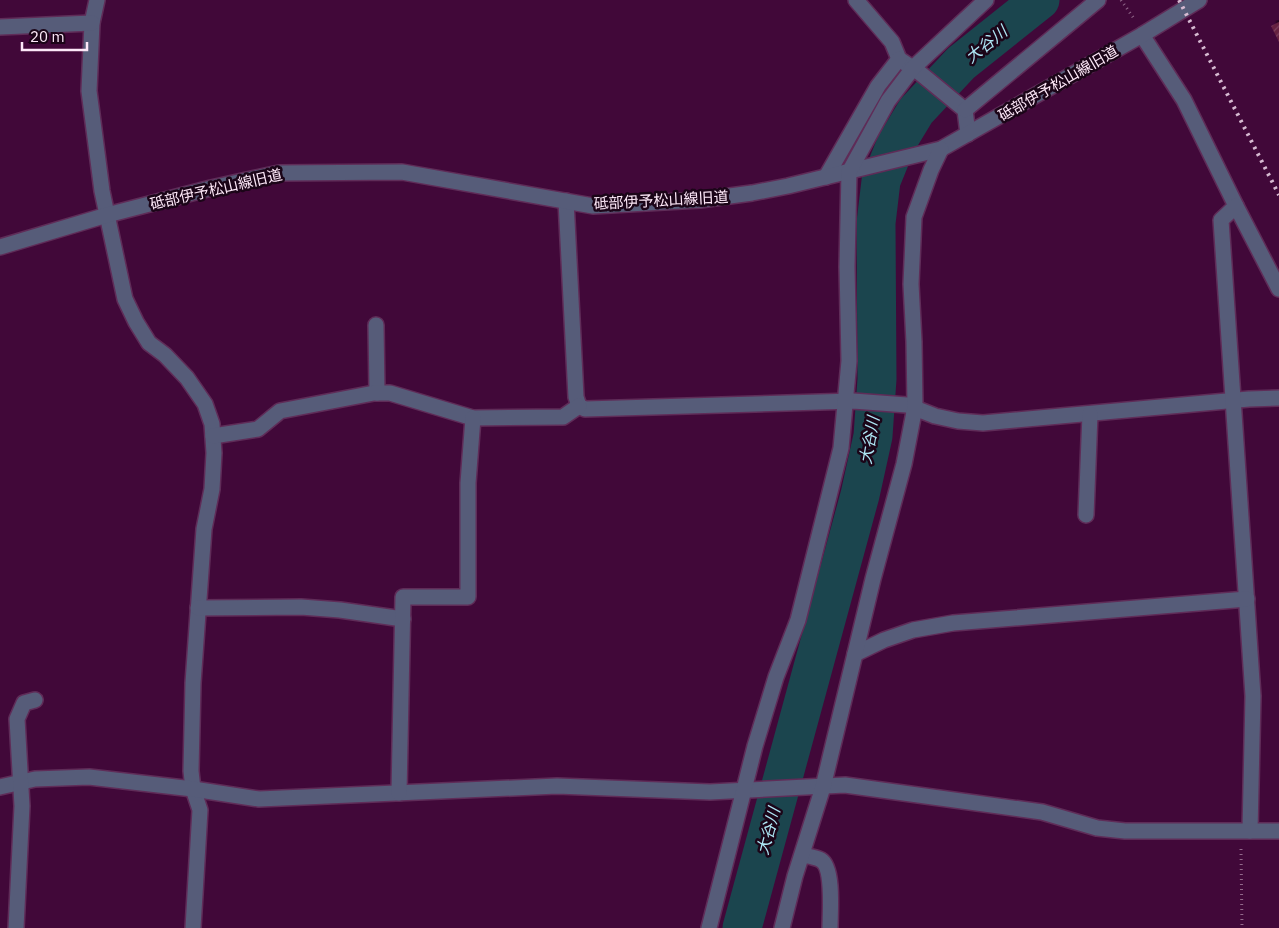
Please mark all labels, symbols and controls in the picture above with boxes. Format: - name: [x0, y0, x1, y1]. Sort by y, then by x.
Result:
- scale bar: [22, 20, 88, 52]
- water label: 大谷川: [961, 20, 1012, 67]
- text: 20 m: [30, 27, 65, 46]
- street label: 砥部伊予松山線旧道: [995, 41, 1121, 125]
- street label: 砥部伊予松山線旧道: [148, 165, 284, 213]
- street label: 砥部伊予松山線旧道: [593, 187, 729, 213]
- water label: 大谷川: [855, 413, 883, 465]
- water label: 大谷川: [752, 803, 784, 857]

